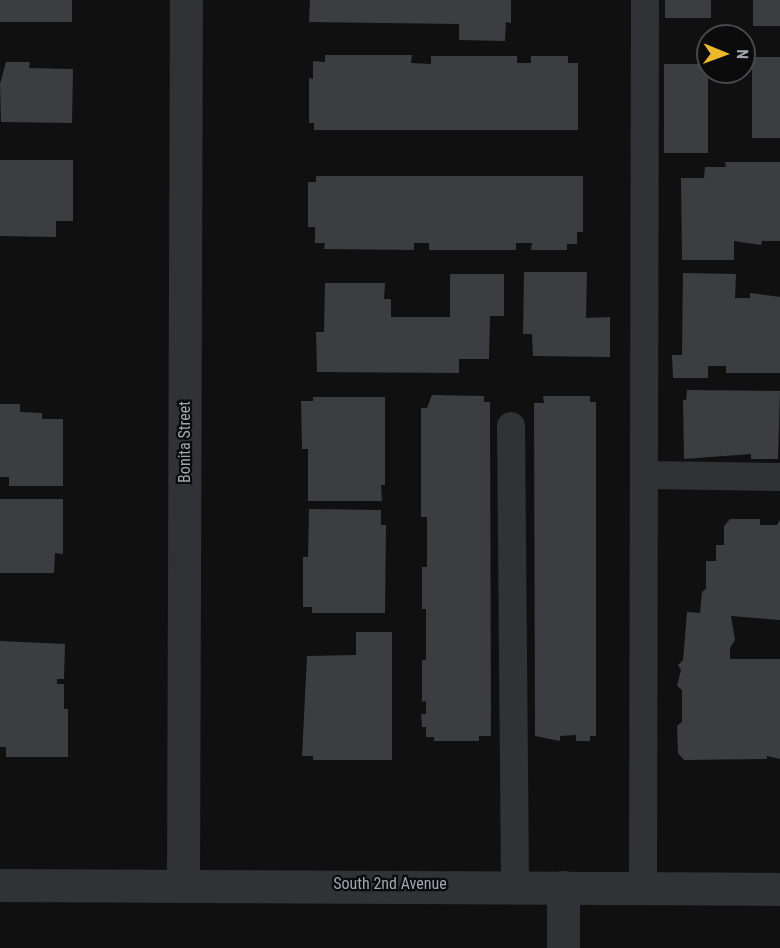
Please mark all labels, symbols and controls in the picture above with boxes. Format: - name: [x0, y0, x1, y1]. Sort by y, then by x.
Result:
- north arrow: [696, 24, 756, 84]
- text: N: [733, 49, 752, 59]
- street label: Bonita Street: [175, 401, 195, 483]
- street label: South 2nd Avenue: [333, 874, 447, 894]

